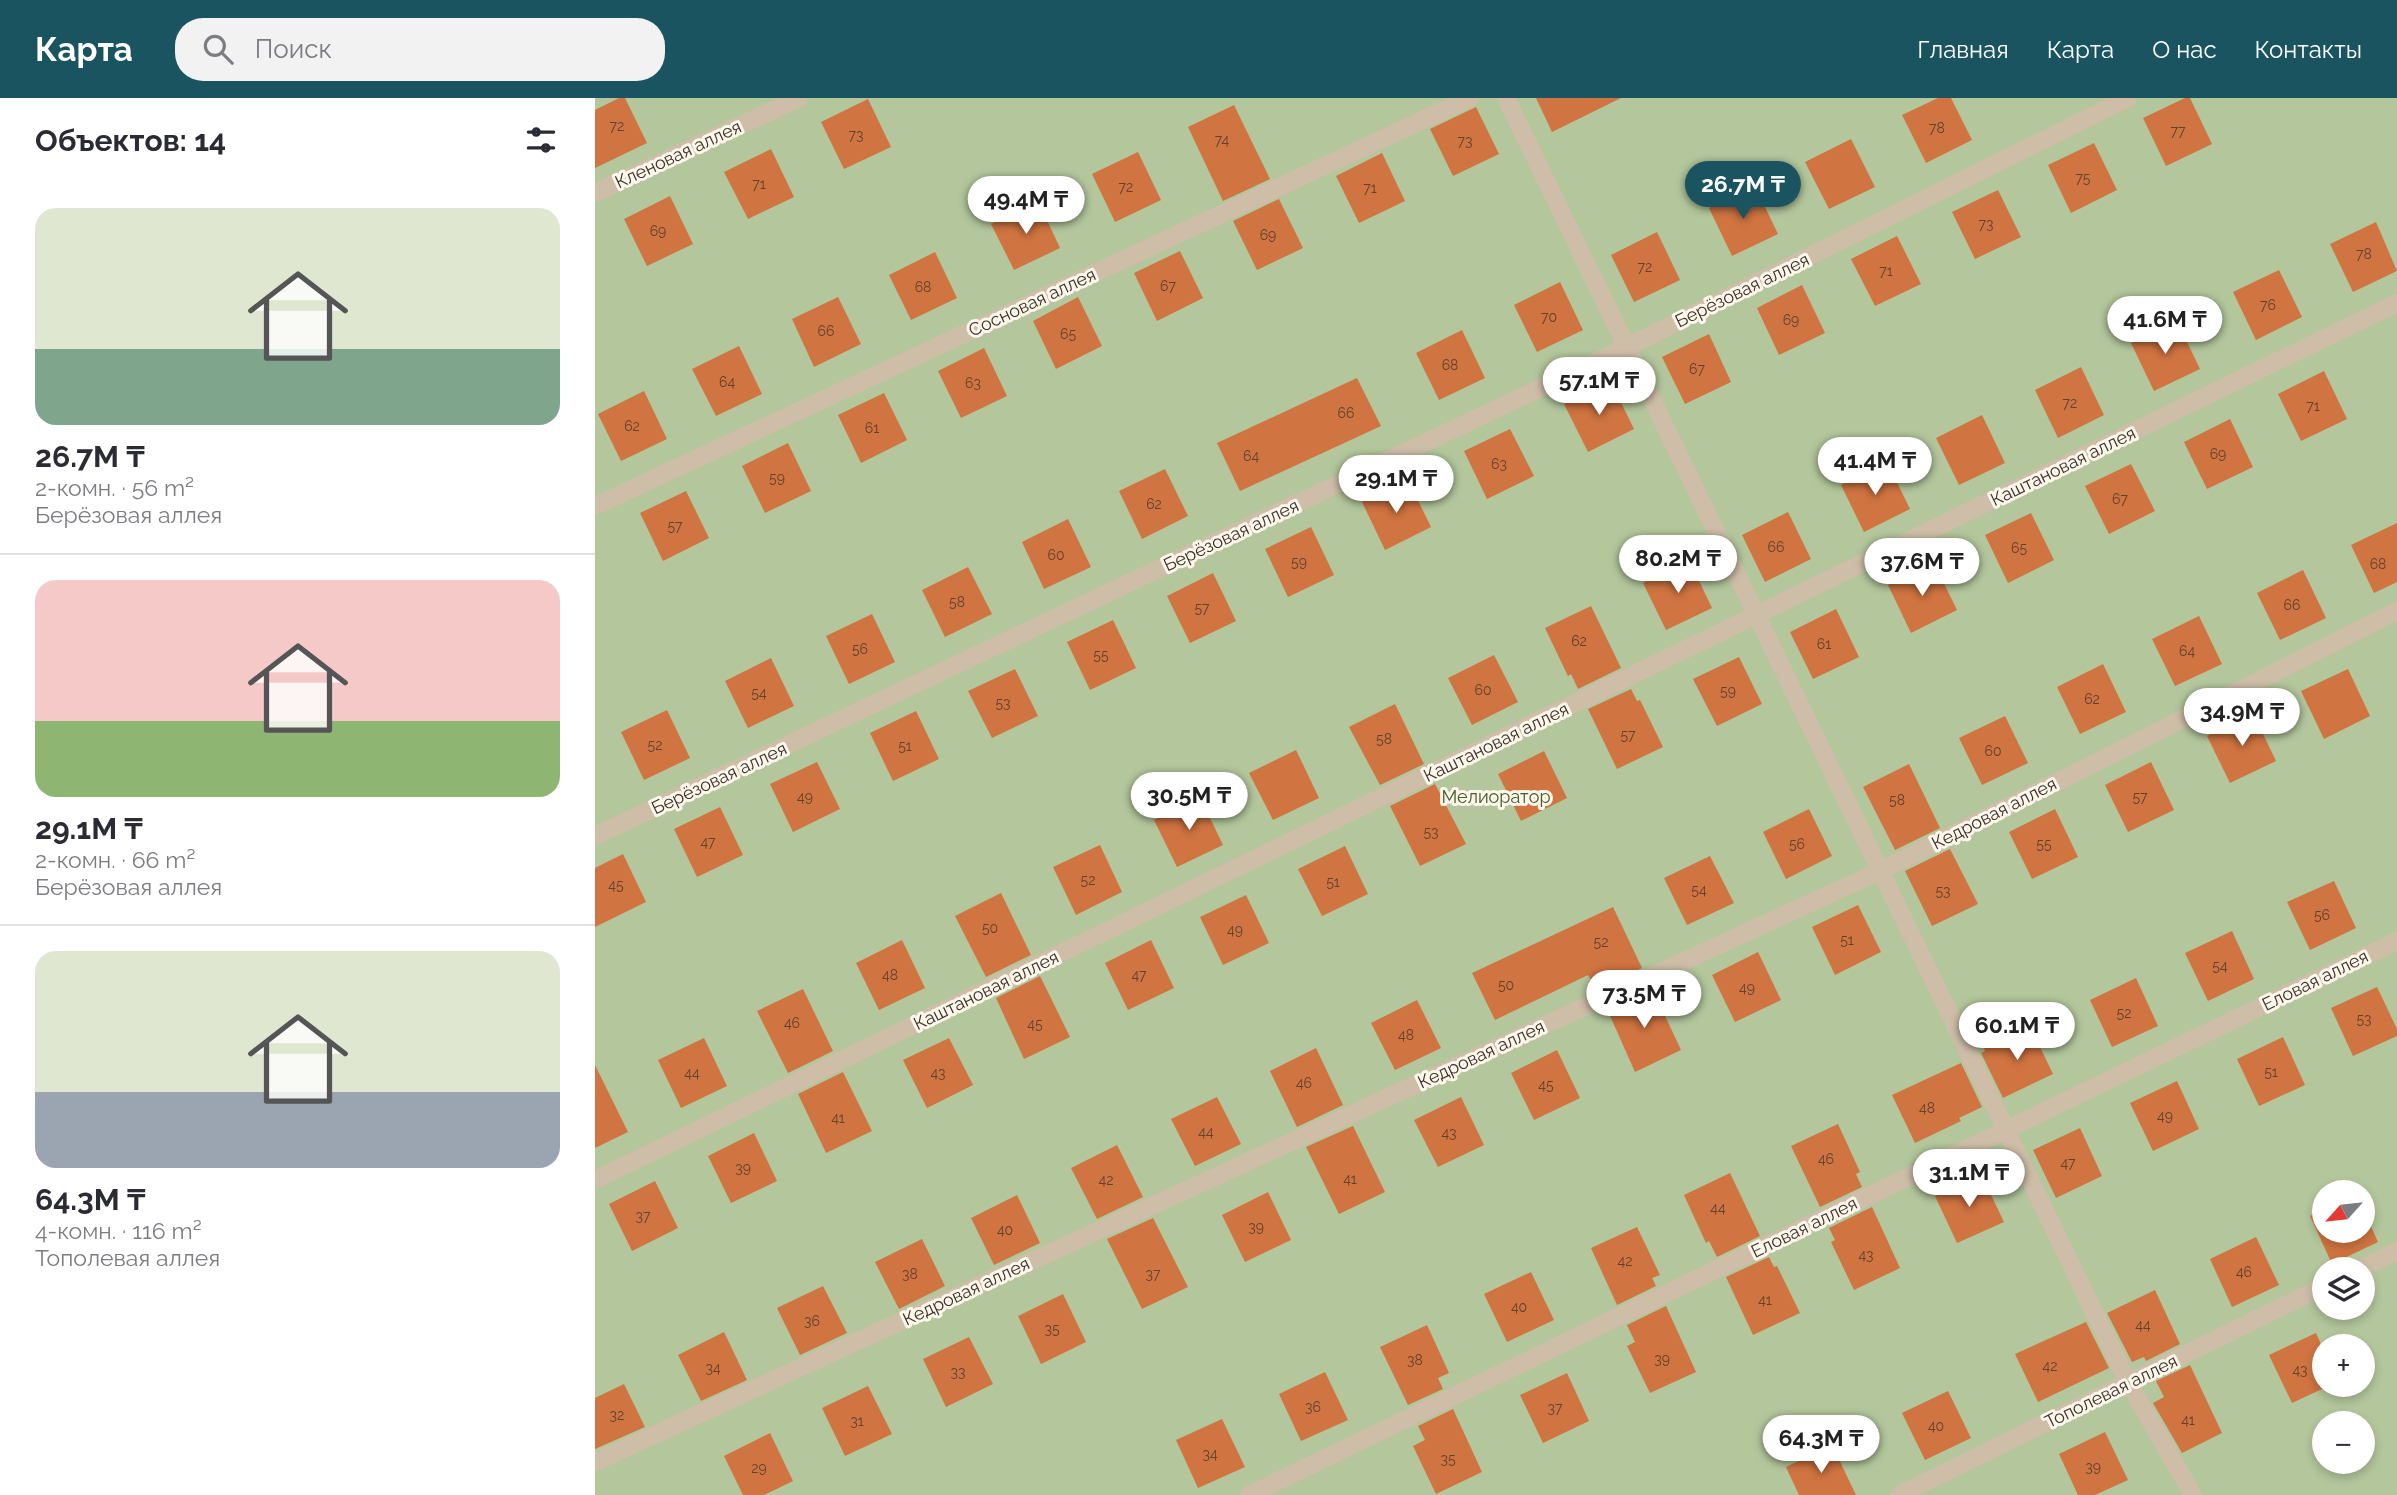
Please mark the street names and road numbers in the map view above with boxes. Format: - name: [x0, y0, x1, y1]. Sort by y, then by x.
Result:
- street label: Кленовая аллея: [611, 116, 745, 192]
- street label: Берёзовая аллея: [1672, 248, 1812, 332]
- street label: Сосновая аллея: [965, 263, 1099, 341]
- street label: Каштановая аллея: [1987, 422, 2139, 510]
- street label: Берёзовая аллея: [1160, 495, 1302, 575]
- street label: Каштановая аллея: [1420, 698, 1572, 786]
- street label: Берёзовая аллея: [648, 738, 790, 818]
- street label: Кедровая аллея: [1928, 772, 2060, 854]
- street label: Еловая аллея: [2259, 945, 2371, 1015]
- street label: Каштановая аллея: [910, 946, 1062, 1034]
- street label: Кедровая аллея: [1414, 1015, 1548, 1093]
- street label: Еловая аллея: [1748, 1192, 1860, 1262]
- street label: Кедровая аллея: [899, 1252, 1033, 1330]
- street label: Тополевая аллея: [2041, 1350, 2181, 1432]

